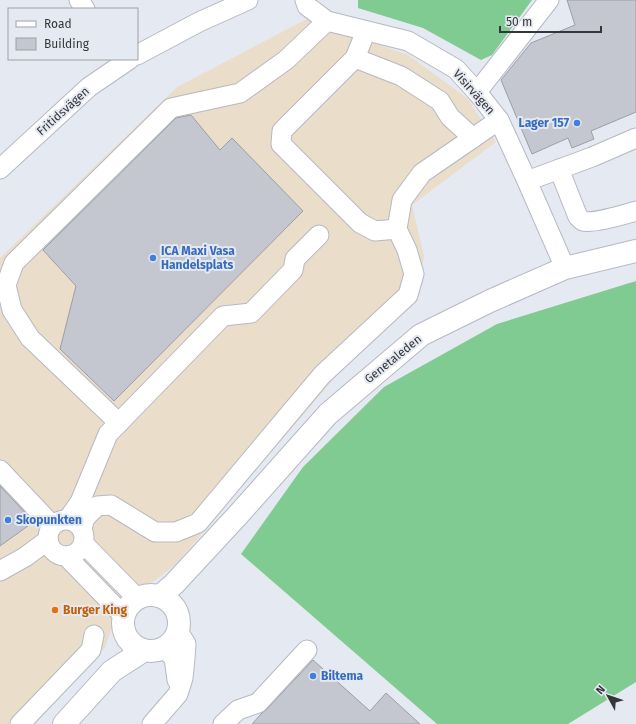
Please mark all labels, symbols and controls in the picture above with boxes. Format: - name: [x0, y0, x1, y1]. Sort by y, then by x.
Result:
- legend: [8, 8, 138, 60]
- scale bar: [500, 8, 601, 34]
- text: 50 m: [506, 15, 532, 29]
- text: Road: [44, 17, 72, 31]
- text: Building: [44, 37, 90, 51]
- street label: Visirvägen: [450, 67, 498, 117]
- street label: Fritidsvägen: [34, 84, 92, 138]
- place label: Lager 157: [519, 116, 569, 130]
- marker: Lager 157: [572, 118, 582, 128]
- place label: ICA Maxi Vasa Handelsplats: [161, 244, 235, 272]
- marker: ICA Maxi Vasa Handelsplats: [148, 253, 158, 263]
- street label: Genetaleden: [362, 332, 424, 386]
- place label: Skopunkten: [16, 513, 82, 527]
- marker: Skopunkten: [3, 515, 13, 525]
- place label: Burger King: [63, 603, 127, 617]
- marker: Burger King: [50, 605, 60, 615]
- place label: Biltema: [321, 669, 364, 683]
- marker: Biltema: [308, 671, 318, 681]
- north arrow: [588, 676, 628, 716]
- text: N: [593, 683, 608, 697]

